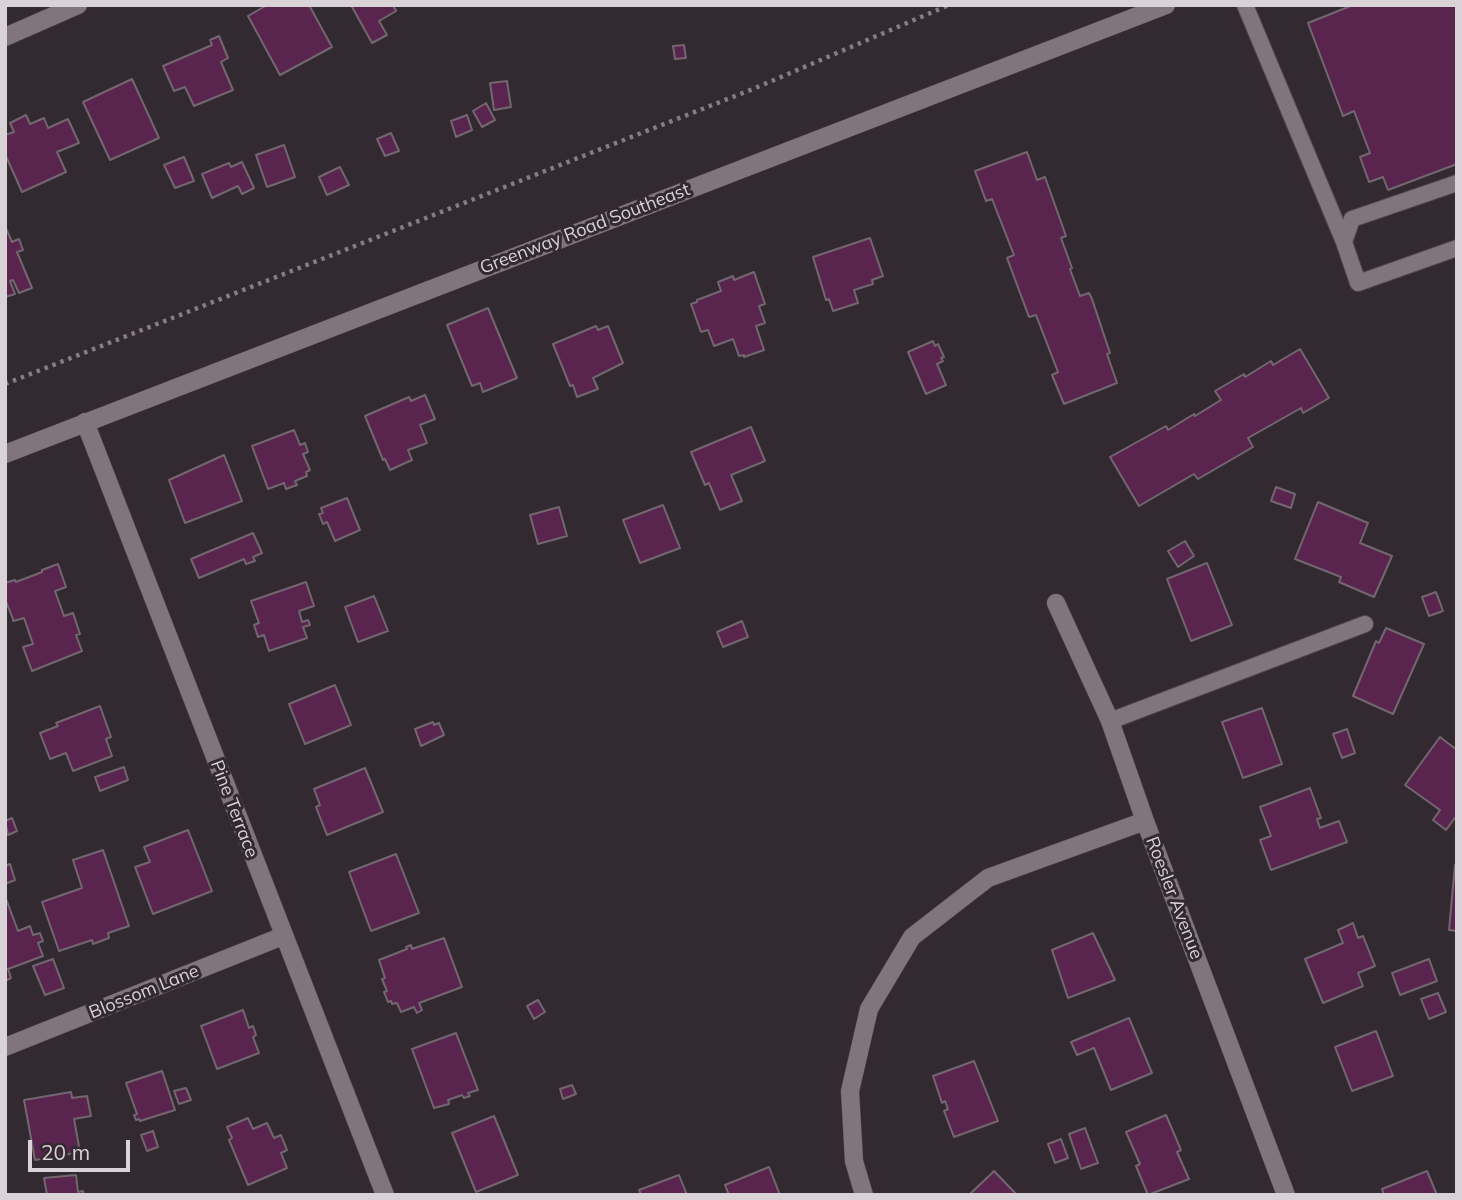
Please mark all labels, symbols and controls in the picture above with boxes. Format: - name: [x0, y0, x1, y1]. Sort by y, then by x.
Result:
- street label: Greenway Road Southeast: [477, 179, 693, 279]
- street label: Pine Terrace: [206, 757, 262, 861]
- street label: Roesler Avenue: [1141, 834, 1207, 962]
- street label: Blossom Lane: [86, 960, 202, 1024]
- scale bar: [32, 1126, 133, 1170]
- text: 20 m: [41, 1139, 90, 1165]

